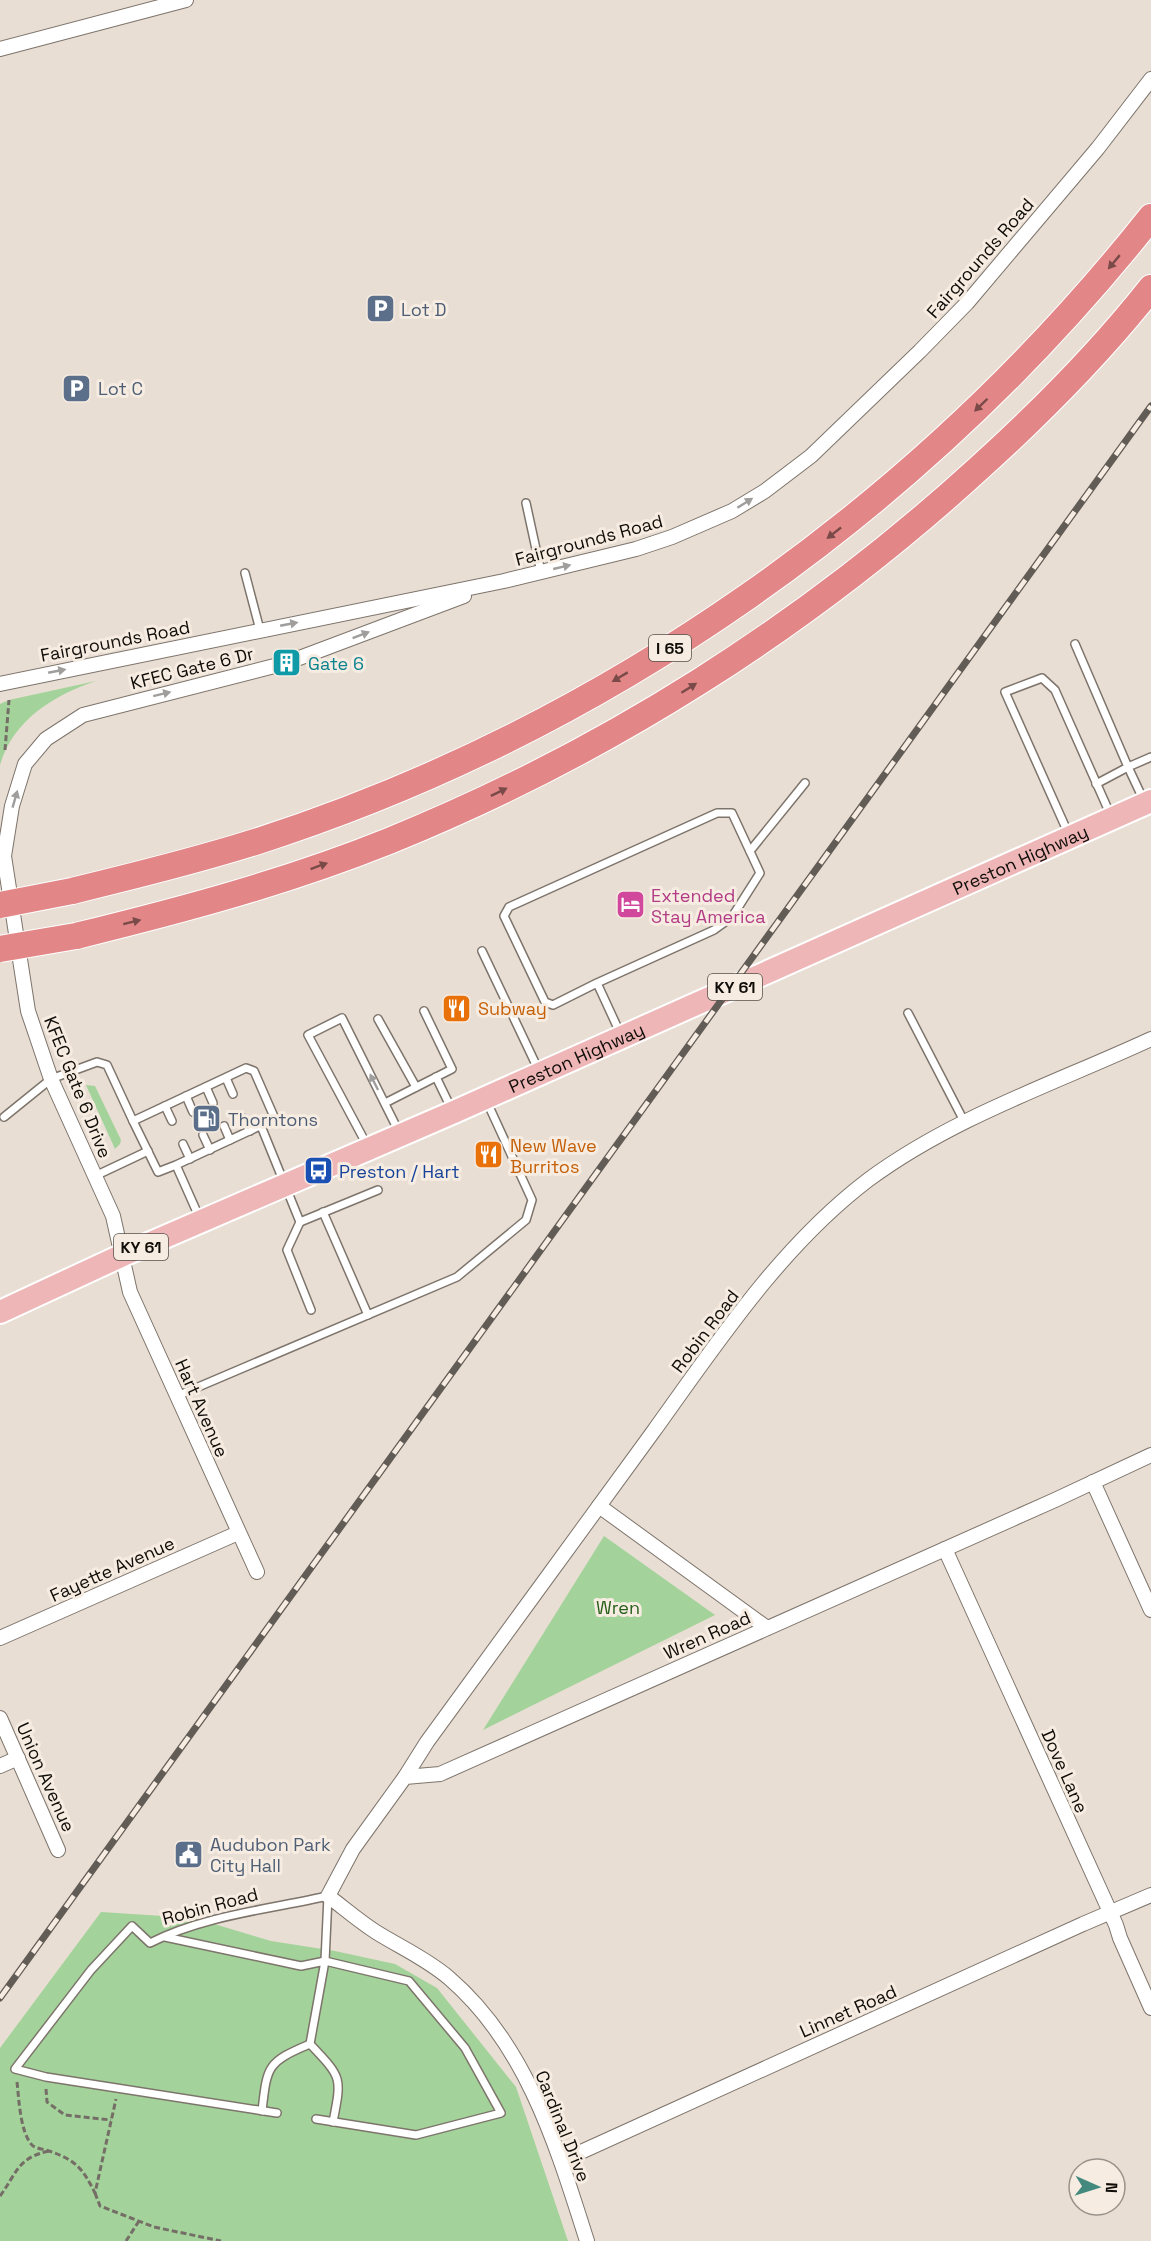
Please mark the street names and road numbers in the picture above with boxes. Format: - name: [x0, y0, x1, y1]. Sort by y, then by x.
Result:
- street label: Fairgrounds Road: [921, 193, 1039, 323]
- street label: Fairgrounds Road: [513, 509, 665, 571]
- street label: Fairgrounds Road: [38, 615, 192, 667]
- road number: I 65: [649, 635, 691, 661]
- street label: KFEC Gate 6 Dr: [128, 642, 256, 694]
- street label: Preston Highway: [949, 819, 1092, 900]
- road number: KY 61: [708, 974, 762, 1000]
- street label: KFEC Gate 6 Drive: [39, 1013, 117, 1161]
- street label: Preston Highway: [505, 1017, 648, 1098]
- road number: KY 61: [114, 1234, 168, 1260]
- street label: Robin Road: [666, 1285, 744, 1377]
- street label: Hart Avenue: [170, 1355, 234, 1461]
- street label: Fayette Avenue: [46, 1531, 178, 1607]
- street label: Wren Road: [660, 1606, 754, 1664]
- street label: Union Avenue: [12, 1719, 80, 1835]
- street label: Dove Lane: [1036, 1726, 1094, 1816]
- street label: Robin Road: [160, 1882, 260, 1930]
- street label: Linnet Road: [796, 1979, 900, 2043]
- street label: Cardinal Drive: [530, 2067, 596, 2185]

